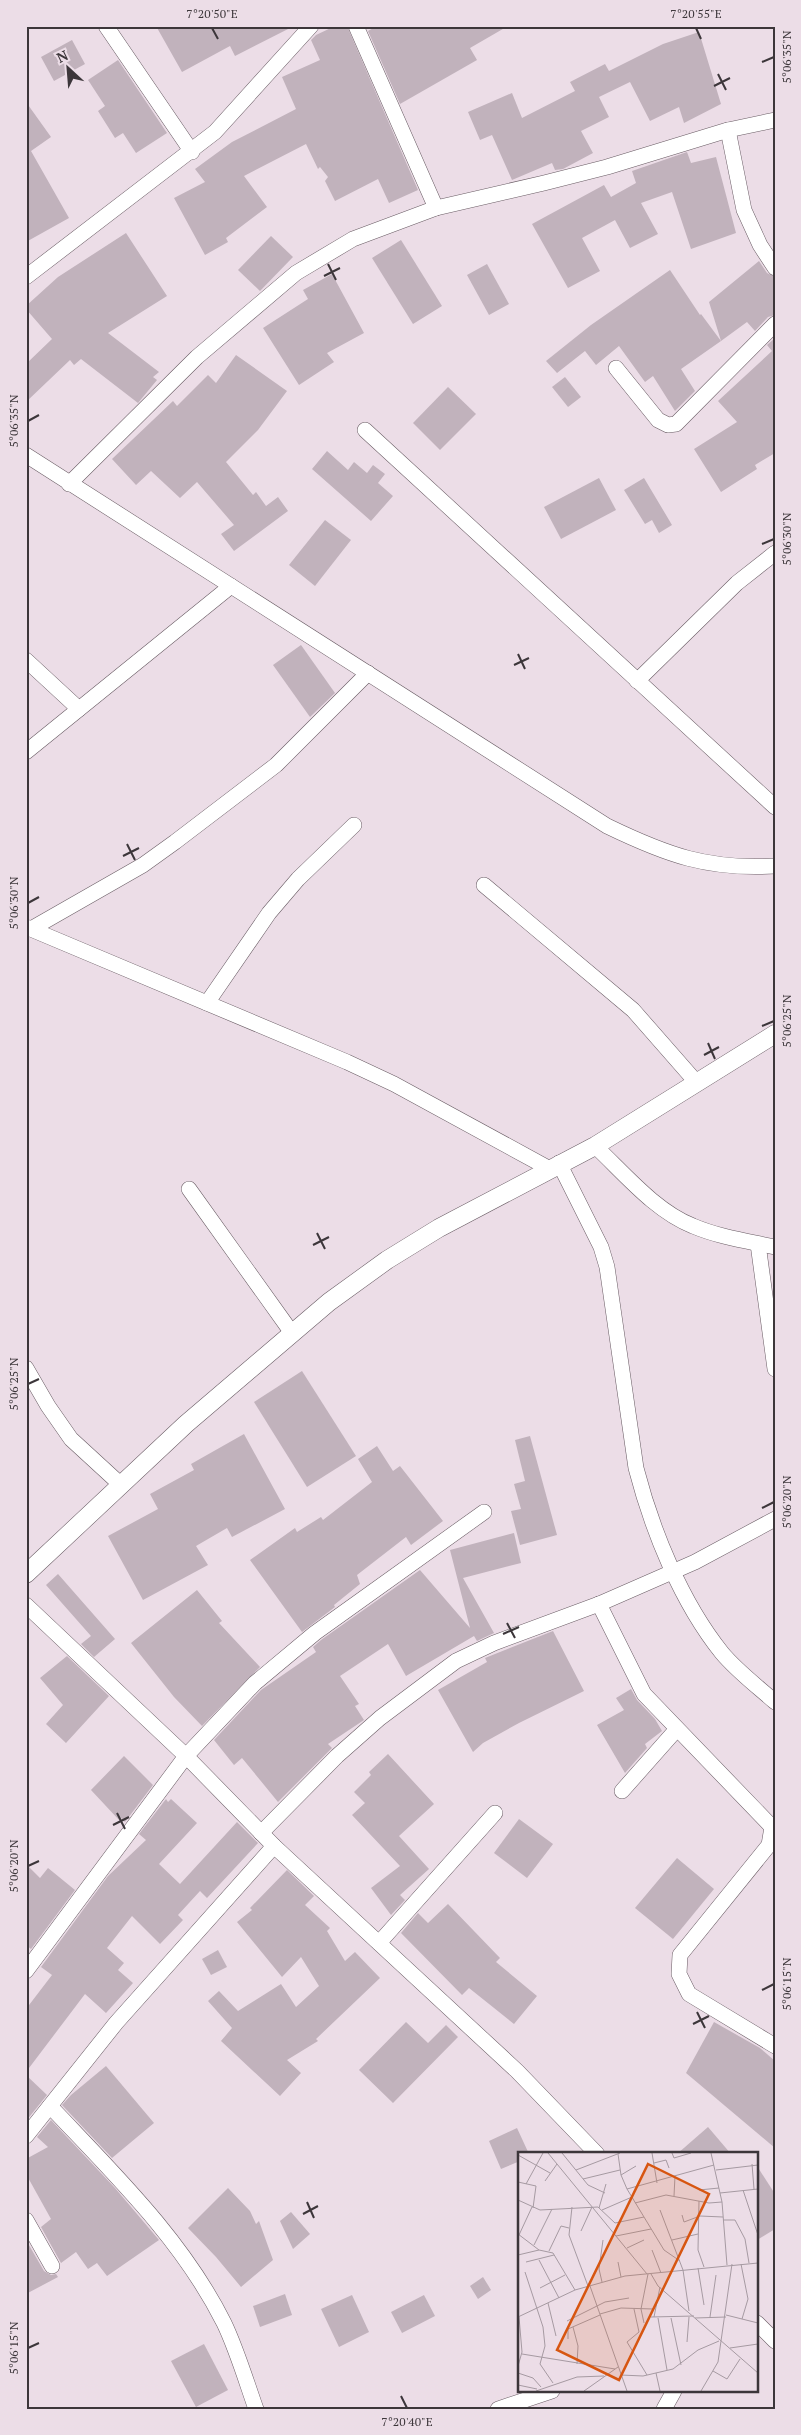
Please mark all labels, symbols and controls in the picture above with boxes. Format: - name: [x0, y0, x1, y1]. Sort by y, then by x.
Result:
- text: 7°20'50"E: [186, 6, 238, 21]
- text: 7°20'55"E: [670, 6, 722, 21]
- text: 5°06'35"N: [779, 30, 794, 84]
- north arrow: [42, 42, 92, 92]
- text: N: [53, 45, 71, 67]
- text: 5°06'35"N: [6, 394, 21, 448]
- text: 5°06'30"N: [779, 512, 794, 566]
- text: 5°06'30"N: [6, 876, 21, 930]
- text: 5°06'25"N: [779, 994, 794, 1048]
- text: 5°06'25"N: [6, 1357, 21, 1411]
- text: 5°06'20"N: [779, 1475, 794, 1529]
- text: 5°06'20"N: [6, 1839, 21, 1893]
- text: 5°06'15"N: [779, 1957, 794, 2011]
- inset map: [518, 2152, 758, 2392]
- text: 5°06'15"N: [6, 2321, 21, 2375]
- text: 7°20'40"E: [381, 2414, 433, 2429]

